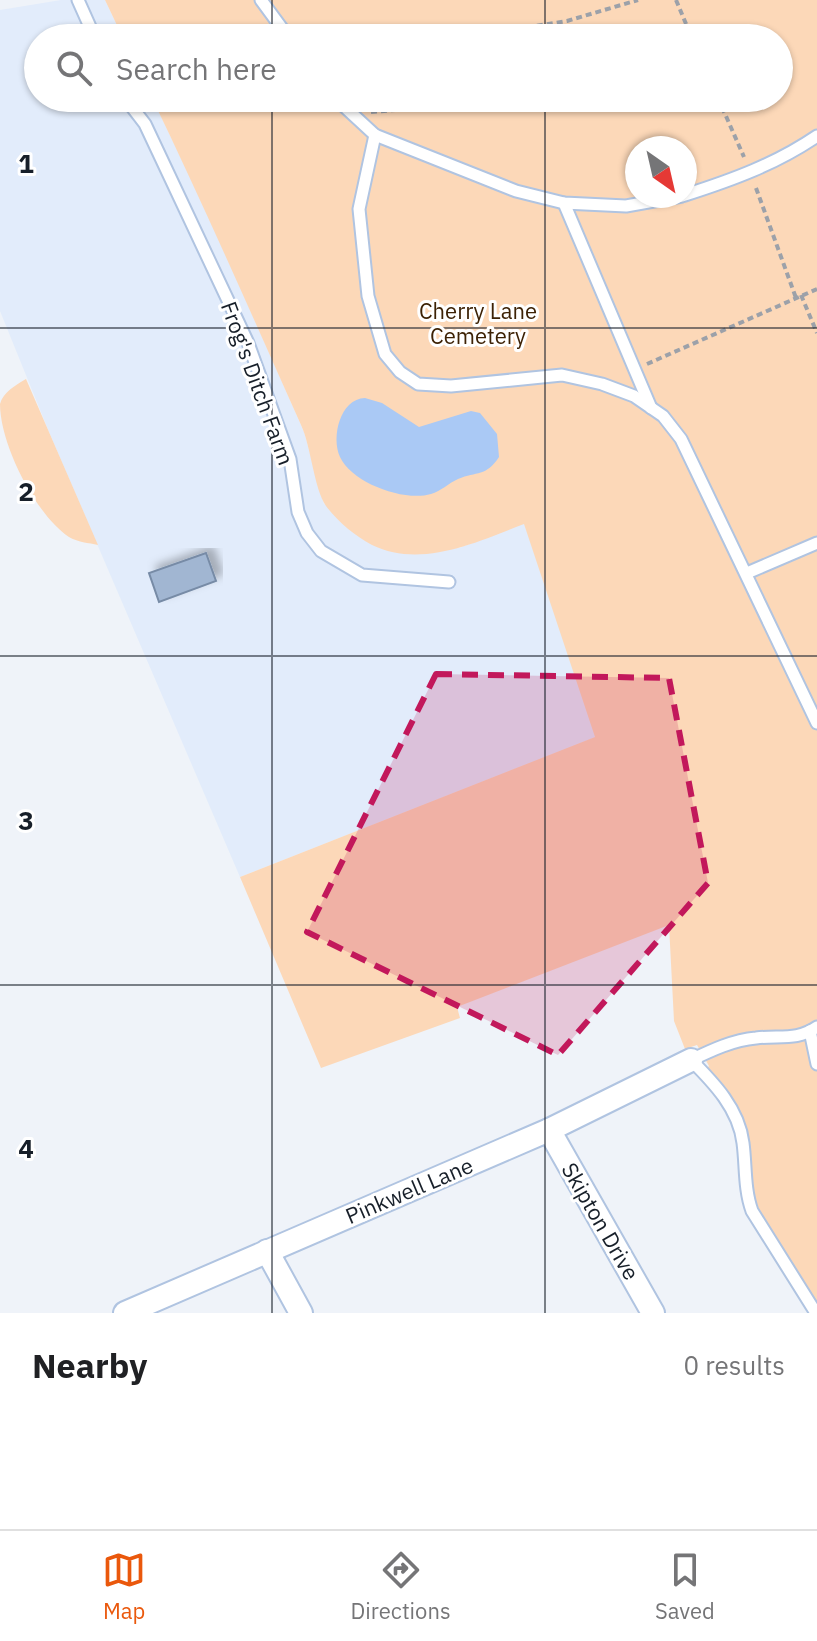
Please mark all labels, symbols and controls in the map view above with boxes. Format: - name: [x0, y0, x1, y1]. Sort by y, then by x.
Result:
- search box: [24, 24, 793, 112]
- icon: search: [52, 46, 96, 90]
- text: Search here: [116, 49, 277, 88]
- north arrow: [625, 136, 697, 208]
- text: 1: [18, 146, 34, 180]
- park label: Cherry Lane Cemetery: [419, 296, 537, 350]
- street label: Frog's Ditch Farm: [215, 297, 301, 469]
- text: 2: [18, 474, 34, 508]
- text: 3: [18, 803, 34, 837]
- text: 4: [18, 1131, 34, 1165]
- street label: Pinkwell Lane: [341, 1150, 477, 1230]
- street label: Skipton Drive: [556, 1157, 646, 1285]
- text: Nearby: [32, 1343, 147, 1387]
- text: 0 results: [683, 1348, 785, 1382]
- tab: Map: [102, 1548, 146, 1625]
- tab: Directions: [351, 1548, 451, 1625]
- tab: Saved: [655, 1548, 715, 1625]

